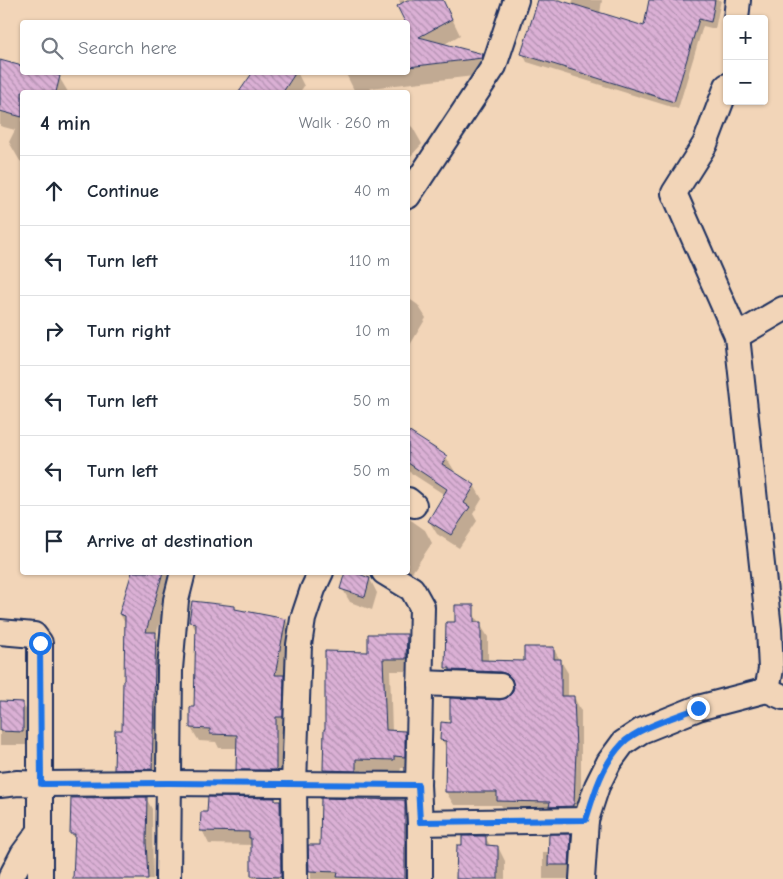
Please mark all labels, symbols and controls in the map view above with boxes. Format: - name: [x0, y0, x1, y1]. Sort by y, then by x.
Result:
- map controls: [723, 15, 768, 105]
- button: +: [723, 15, 768, 60]
- search box: [20, 20, 410, 75]
- icon: search: [38, 34, 66, 62]
- text: Search here: [78, 37, 177, 59]
- button: −: [723, 60, 768, 105]
- text: 4 min: [40, 111, 91, 135]
- text: Walk · 260 m: [299, 114, 390, 132]
- icon: ahead: [40, 177, 68, 205]
- text: Continue: [87, 180, 159, 202]
- text: 40 m: [354, 182, 390, 200]
- icon: left: [40, 247, 68, 275]
- text: Turn left: [87, 250, 158, 272]
- text: 110 m: [349, 252, 390, 270]
- icon: right: [40, 317, 68, 345]
- text: Turn right: [87, 320, 171, 342]
- text: 10 m: [355, 322, 390, 340]
- icon: left: [40, 387, 68, 415]
- text: Turn left: [87, 390, 158, 412]
- text: 50 m: [353, 392, 390, 410]
- icon: left: [40, 457, 68, 485]
- text: Turn left: [87, 460, 158, 482]
- text: 50 m: [353, 462, 390, 480]
- icon: arrive: [40, 527, 68, 555]
- text: Arrive at destination: [87, 530, 253, 552]
- route start: [29, 632, 52, 655]
- route end: [687, 697, 710, 720]

